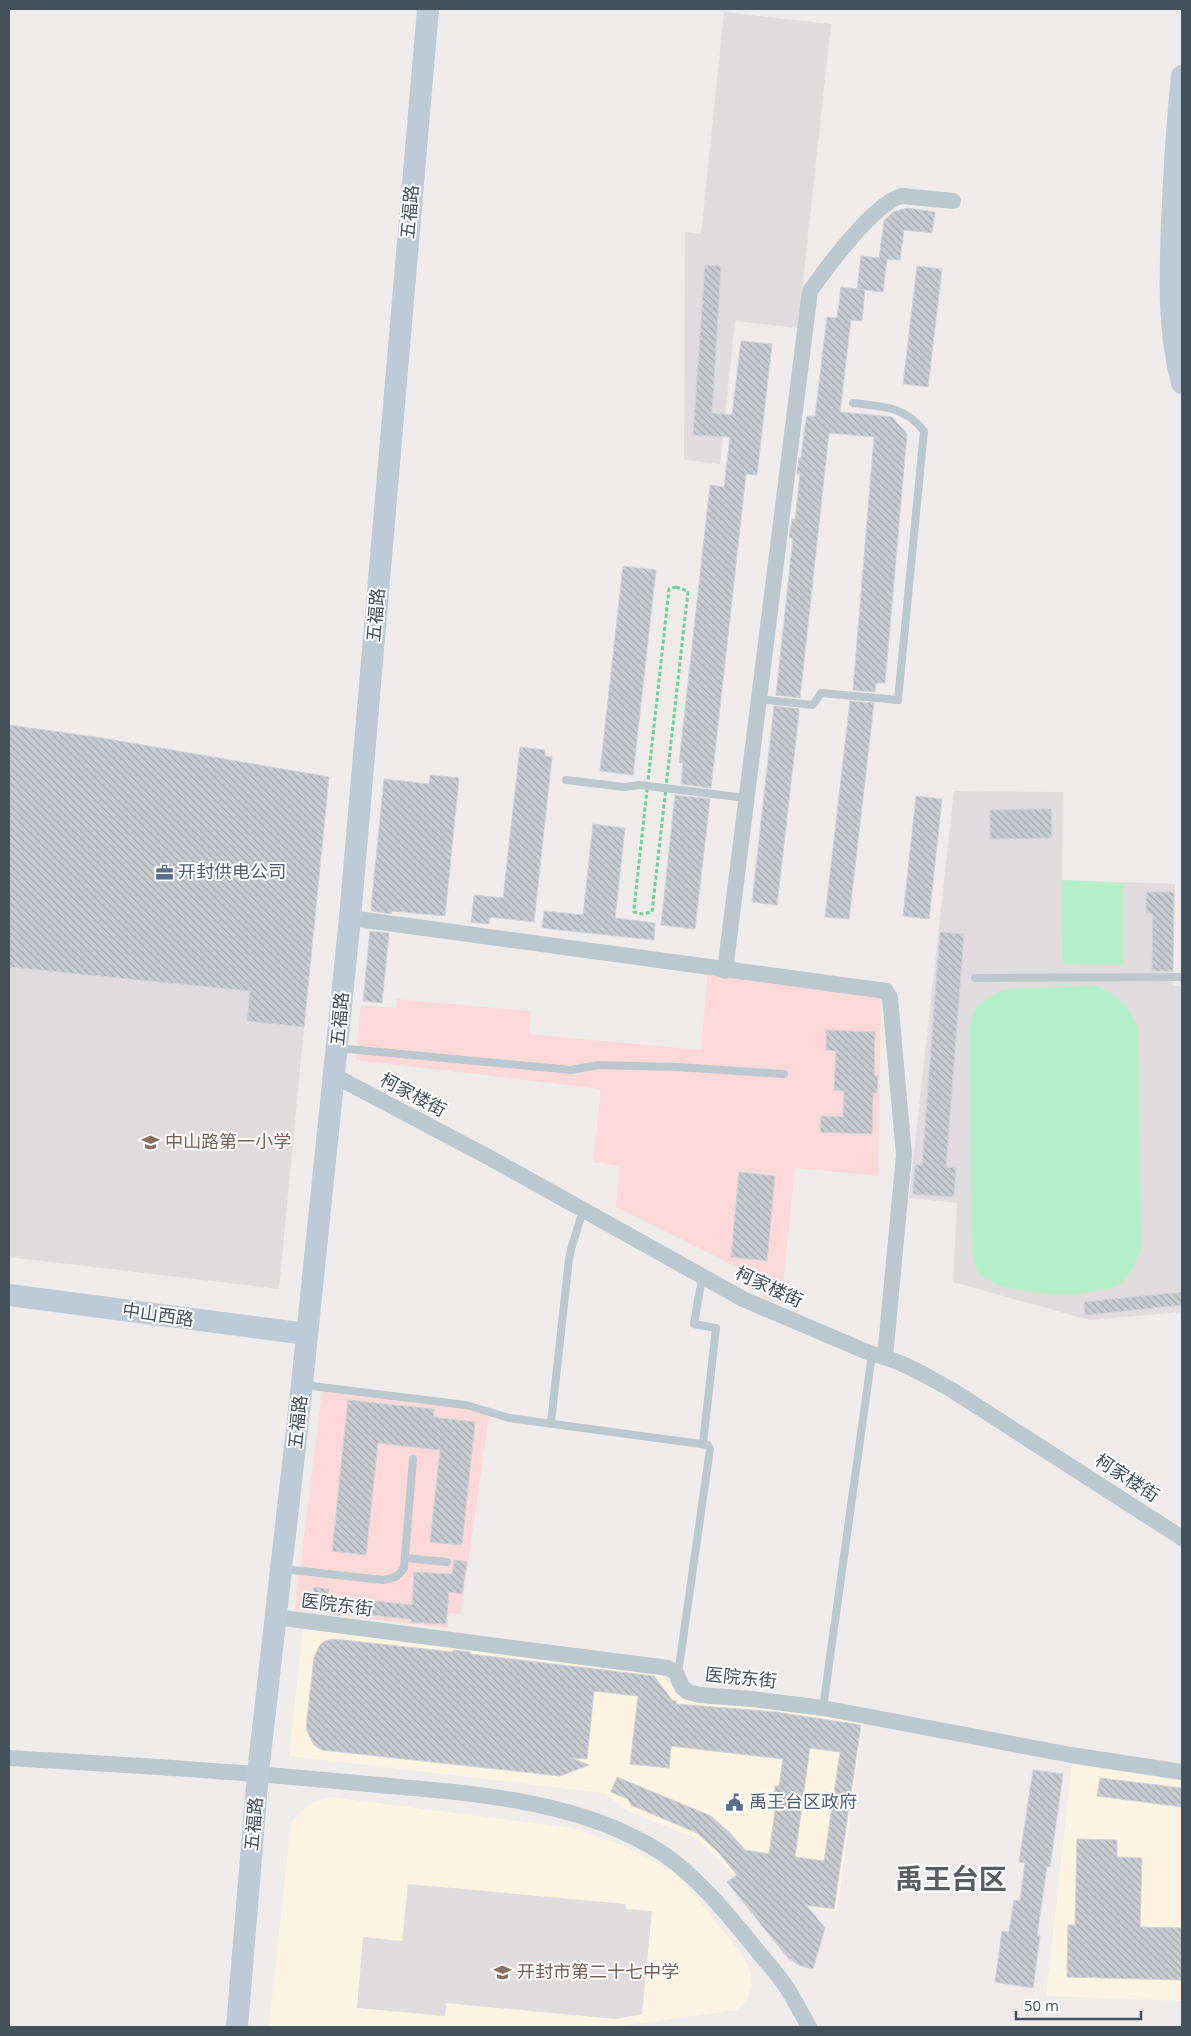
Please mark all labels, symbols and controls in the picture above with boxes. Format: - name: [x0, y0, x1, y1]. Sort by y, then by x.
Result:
- street label: 五福路: [395, 184, 423, 240]
- street label: 五福路: [361, 587, 389, 643]
- place label: 开封供电公司: [178, 859, 286, 883]
- office icon: 开封供电公司: [154, 862, 174, 882]
- street label: 五福路: [325, 991, 353, 1047]
- street label: 柯家楼街: [376, 1067, 451, 1122]
- place label: 中山路第一小学: [165, 1129, 291, 1153]
- school or university icon: 中山路第一小学: [141, 1132, 161, 1152]
- street label: 柯家楼街: [732, 1260, 807, 1312]
- street label: 中山西路: [121, 1297, 195, 1331]
- street label: 五福路: [282, 1394, 312, 1450]
- street label: 柯家楼街: [1091, 1447, 1164, 1507]
- street label: 医院东街: [300, 1588, 374, 1620]
- street label: 医院东街: [704, 1661, 778, 1693]
- place label: 禹王台区政府: [749, 1789, 857, 1813]
- public building icon: 禹王台区政府: [725, 1792, 745, 1812]
- street label: 五福路: [239, 1796, 267, 1852]
- district label: 禹王台区: [895, 1859, 1007, 1897]
- place label: 开封市第二十七中学: [517, 1959, 679, 1983]
- school or university icon: 开封市第二十七中学: [493, 1962, 513, 1982]
- scale bar: [1016, 1988, 1141, 2020]
- text: 50 m: [1024, 1995, 1059, 2015]

